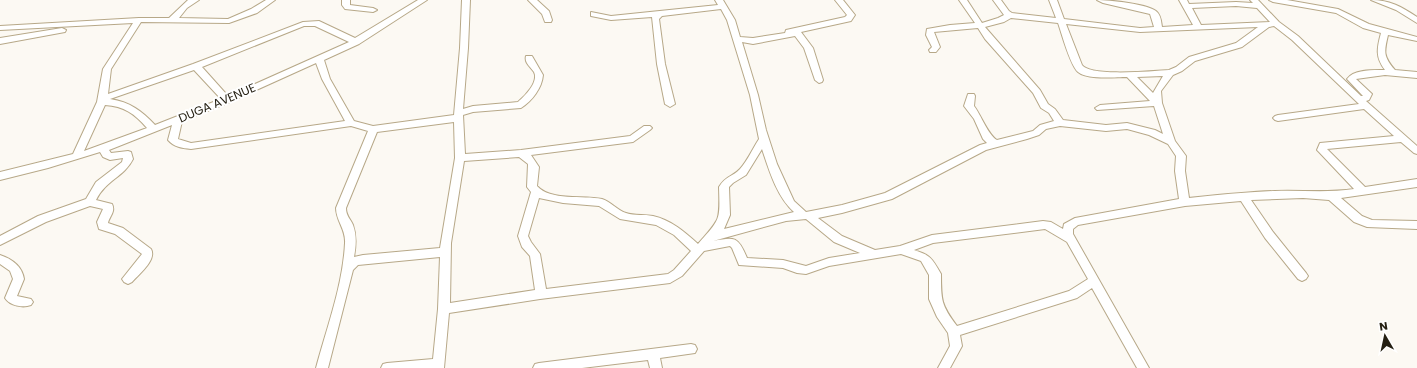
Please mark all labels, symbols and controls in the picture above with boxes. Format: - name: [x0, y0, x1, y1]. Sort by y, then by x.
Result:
- street label: DUGA AVENUE: [176, 79, 258, 126]
- north arrow: [1365, 316, 1405, 356]
- text: N: [1378, 318, 1389, 335]

